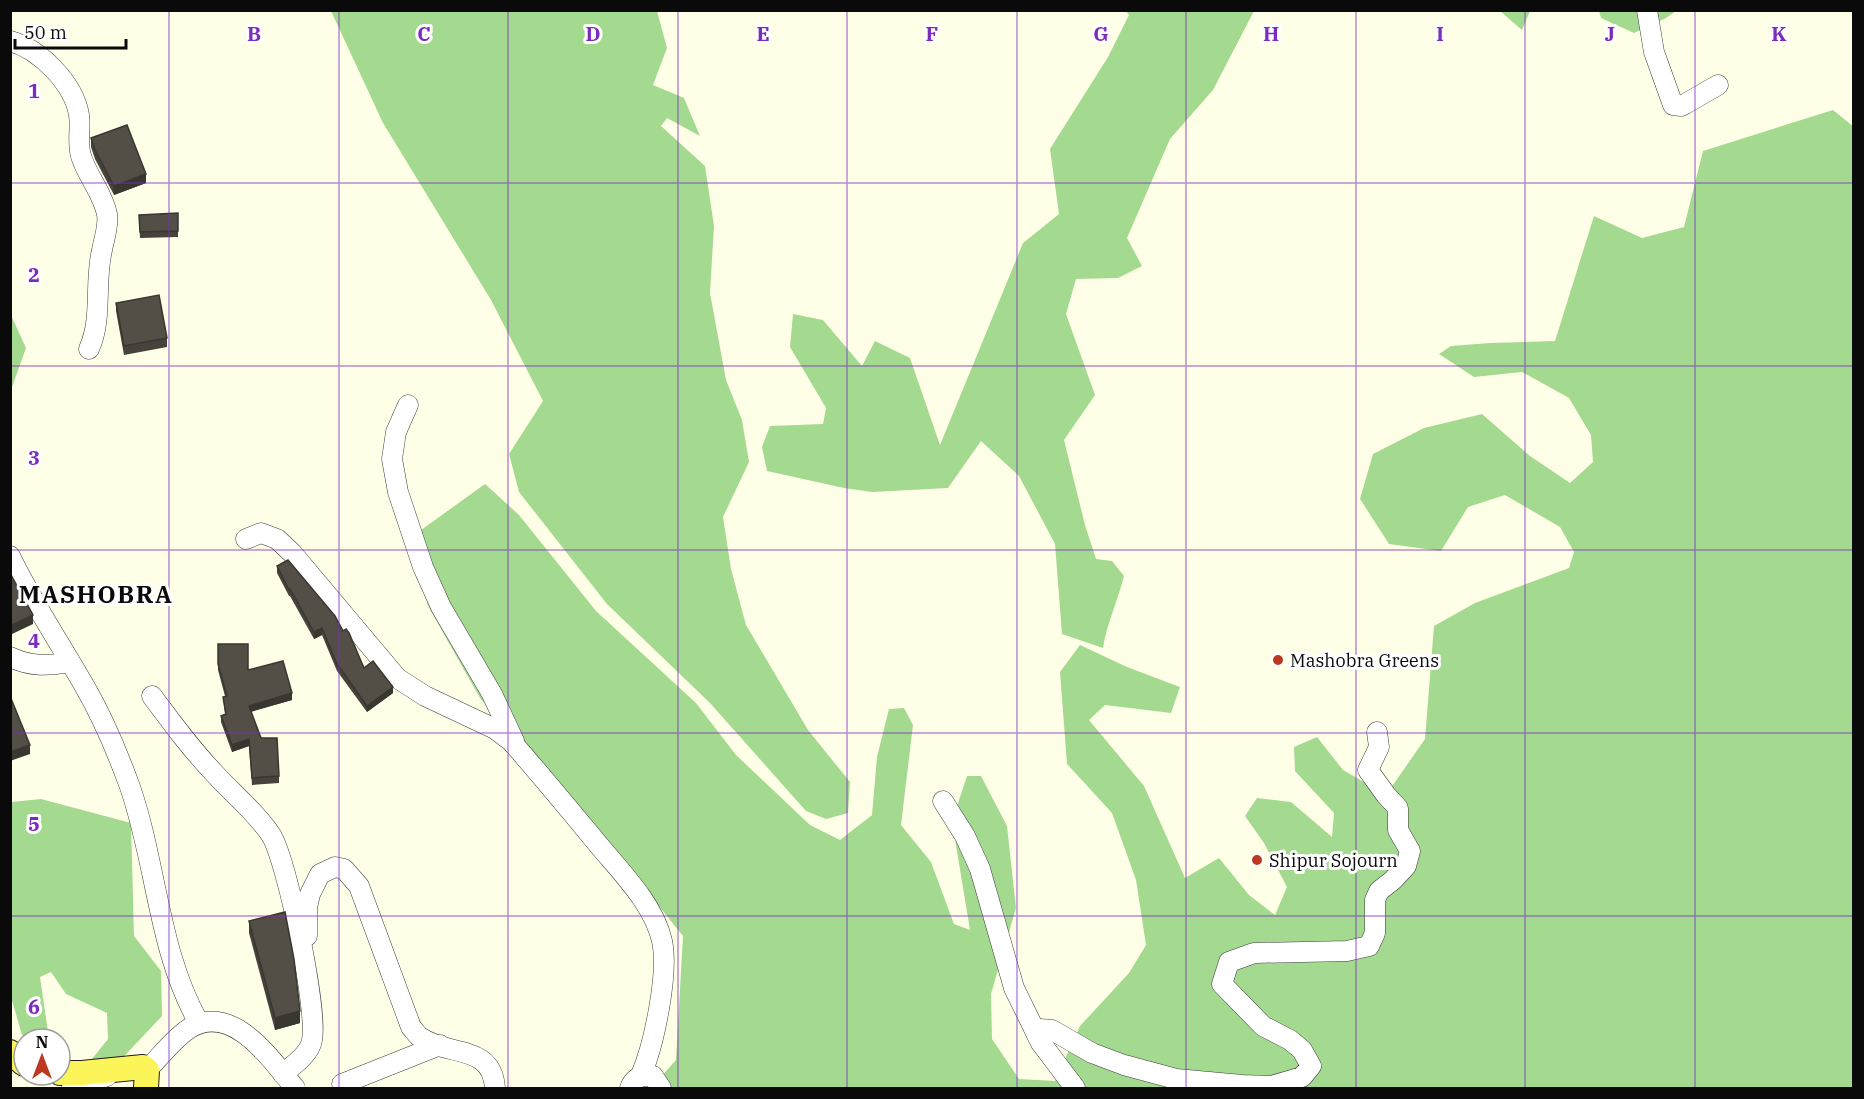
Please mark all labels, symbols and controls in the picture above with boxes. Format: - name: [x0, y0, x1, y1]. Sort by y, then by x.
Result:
- scale bar: [15, 12, 126, 50]
- text: B: [247, 20, 261, 47]
- text: C: [417, 20, 431, 47]
- text: D: [585, 20, 601, 47]
- text: E: [756, 20, 770, 47]
- text: F: [926, 20, 938, 47]
- text: G: [1093, 20, 1109, 47]
- text: H: [1263, 20, 1279, 47]
- text: I: [1436, 20, 1444, 47]
- text: J: [1605, 20, 1615, 47]
- text: K: [1771, 20, 1787, 47]
- text: 50 m: [24, 21, 67, 44]
- text: 1: [28, 77, 40, 104]
- text: 2: [28, 261, 40, 288]
- text: 3: [28, 444, 40, 471]
- district label: MASHOBRA: [19, 578, 173, 610]
- text: 4: [28, 627, 40, 654]
- place label: Mashobra Greens: [1290, 649, 1439, 672]
- marker: Mashobra Greens: [1271, 653, 1285, 667]
- text: 5: [28, 810, 40, 837]
- place label: Shipur Sojourn: [1269, 849, 1398, 872]
- marker: Shipur Sojourn: [1250, 853, 1264, 867]
- text: 6: [28, 993, 40, 1020]
- north arrow: [12, 1027, 72, 1087]
- text: N: [36, 1032, 48, 1052]

